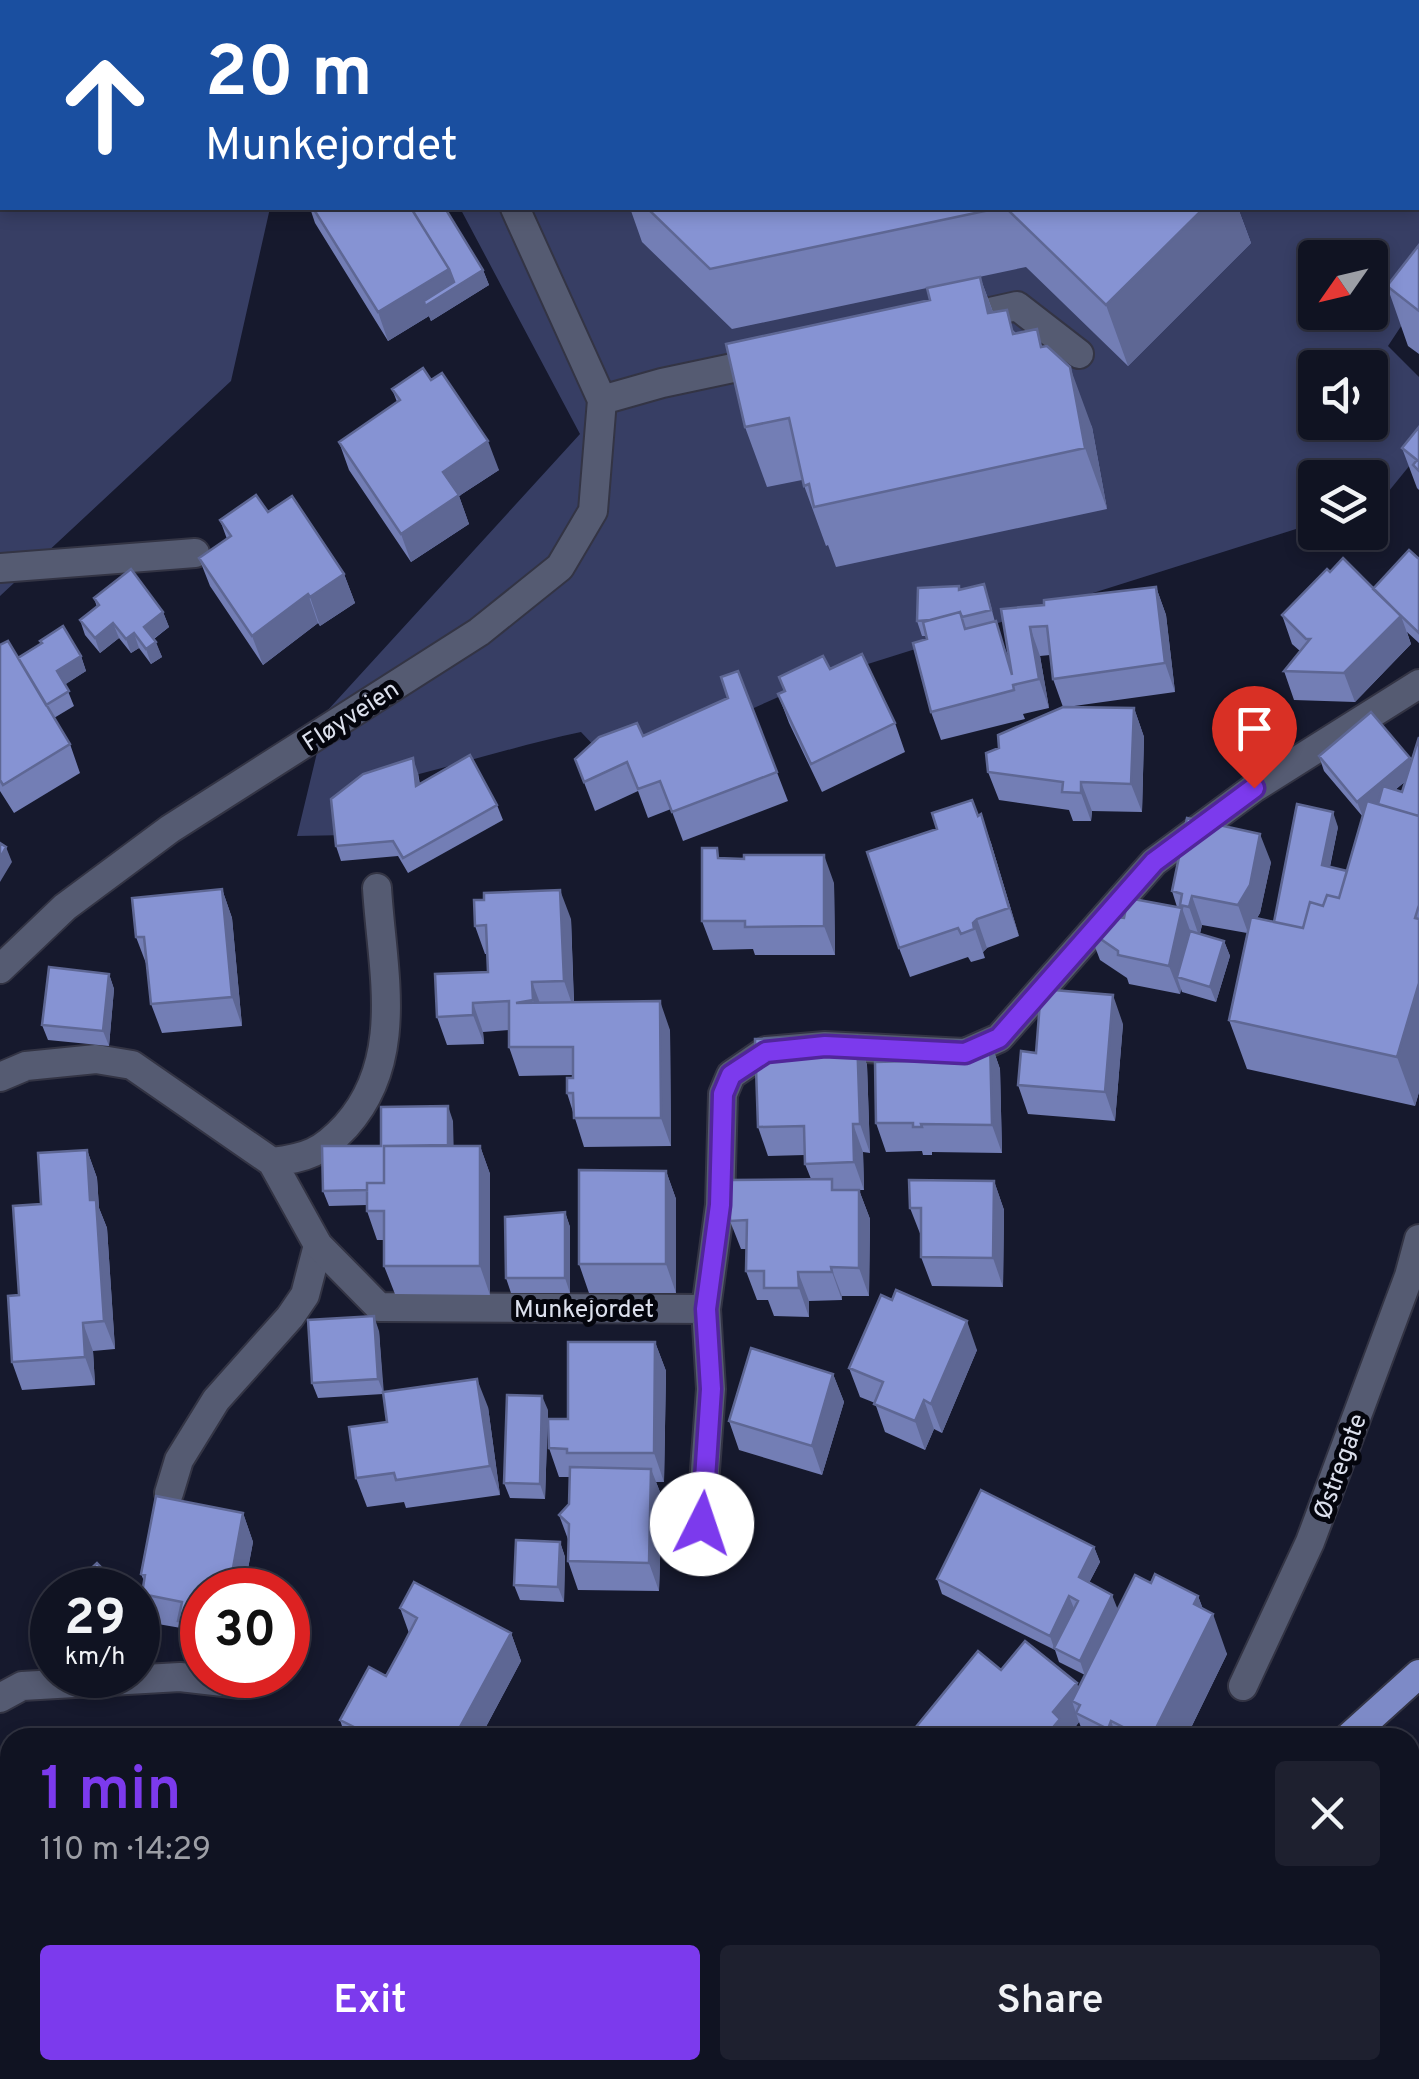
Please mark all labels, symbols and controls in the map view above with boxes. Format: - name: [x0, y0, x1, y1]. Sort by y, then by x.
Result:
- text: 20 m: [205, 32, 373, 121]
- icon: ahead: [40, 40, 170, 170]
- text: Munkejordet: [205, 119, 458, 176]
- north arrow: [1298, 240, 1388, 330]
- map controls: [1298, 240, 1388, 550]
- button: sound: [1298, 350, 1388, 440]
- button: layers: [1298, 460, 1388, 550]
- street label: Fløyveien: [297, 675, 406, 761]
- pin: [1212, 686, 1297, 789]
- icon: arrive: [1227, 701, 1282, 756]
- street label: Munkejordet: [514, 1295, 654, 1327]
- street label: Østregate: [1308, 1410, 1376, 1524]
- position arrow: [650, 1472, 754, 1576]
- speed limit sign: 30: [180, 1568, 310, 1698]
- text: 29: [64, 1589, 126, 1652]
- text: km/h: [65, 1642, 125, 1674]
- text: 1 min: [40, 1755, 181, 1831]
- button: close: [1275, 1761, 1380, 1866]
- text: 110 m · 14:29: [40, 1831, 211, 1871]
- button: Exit: [40, 1945, 700, 2060]
- button: Share: [720, 1945, 1380, 2060]

